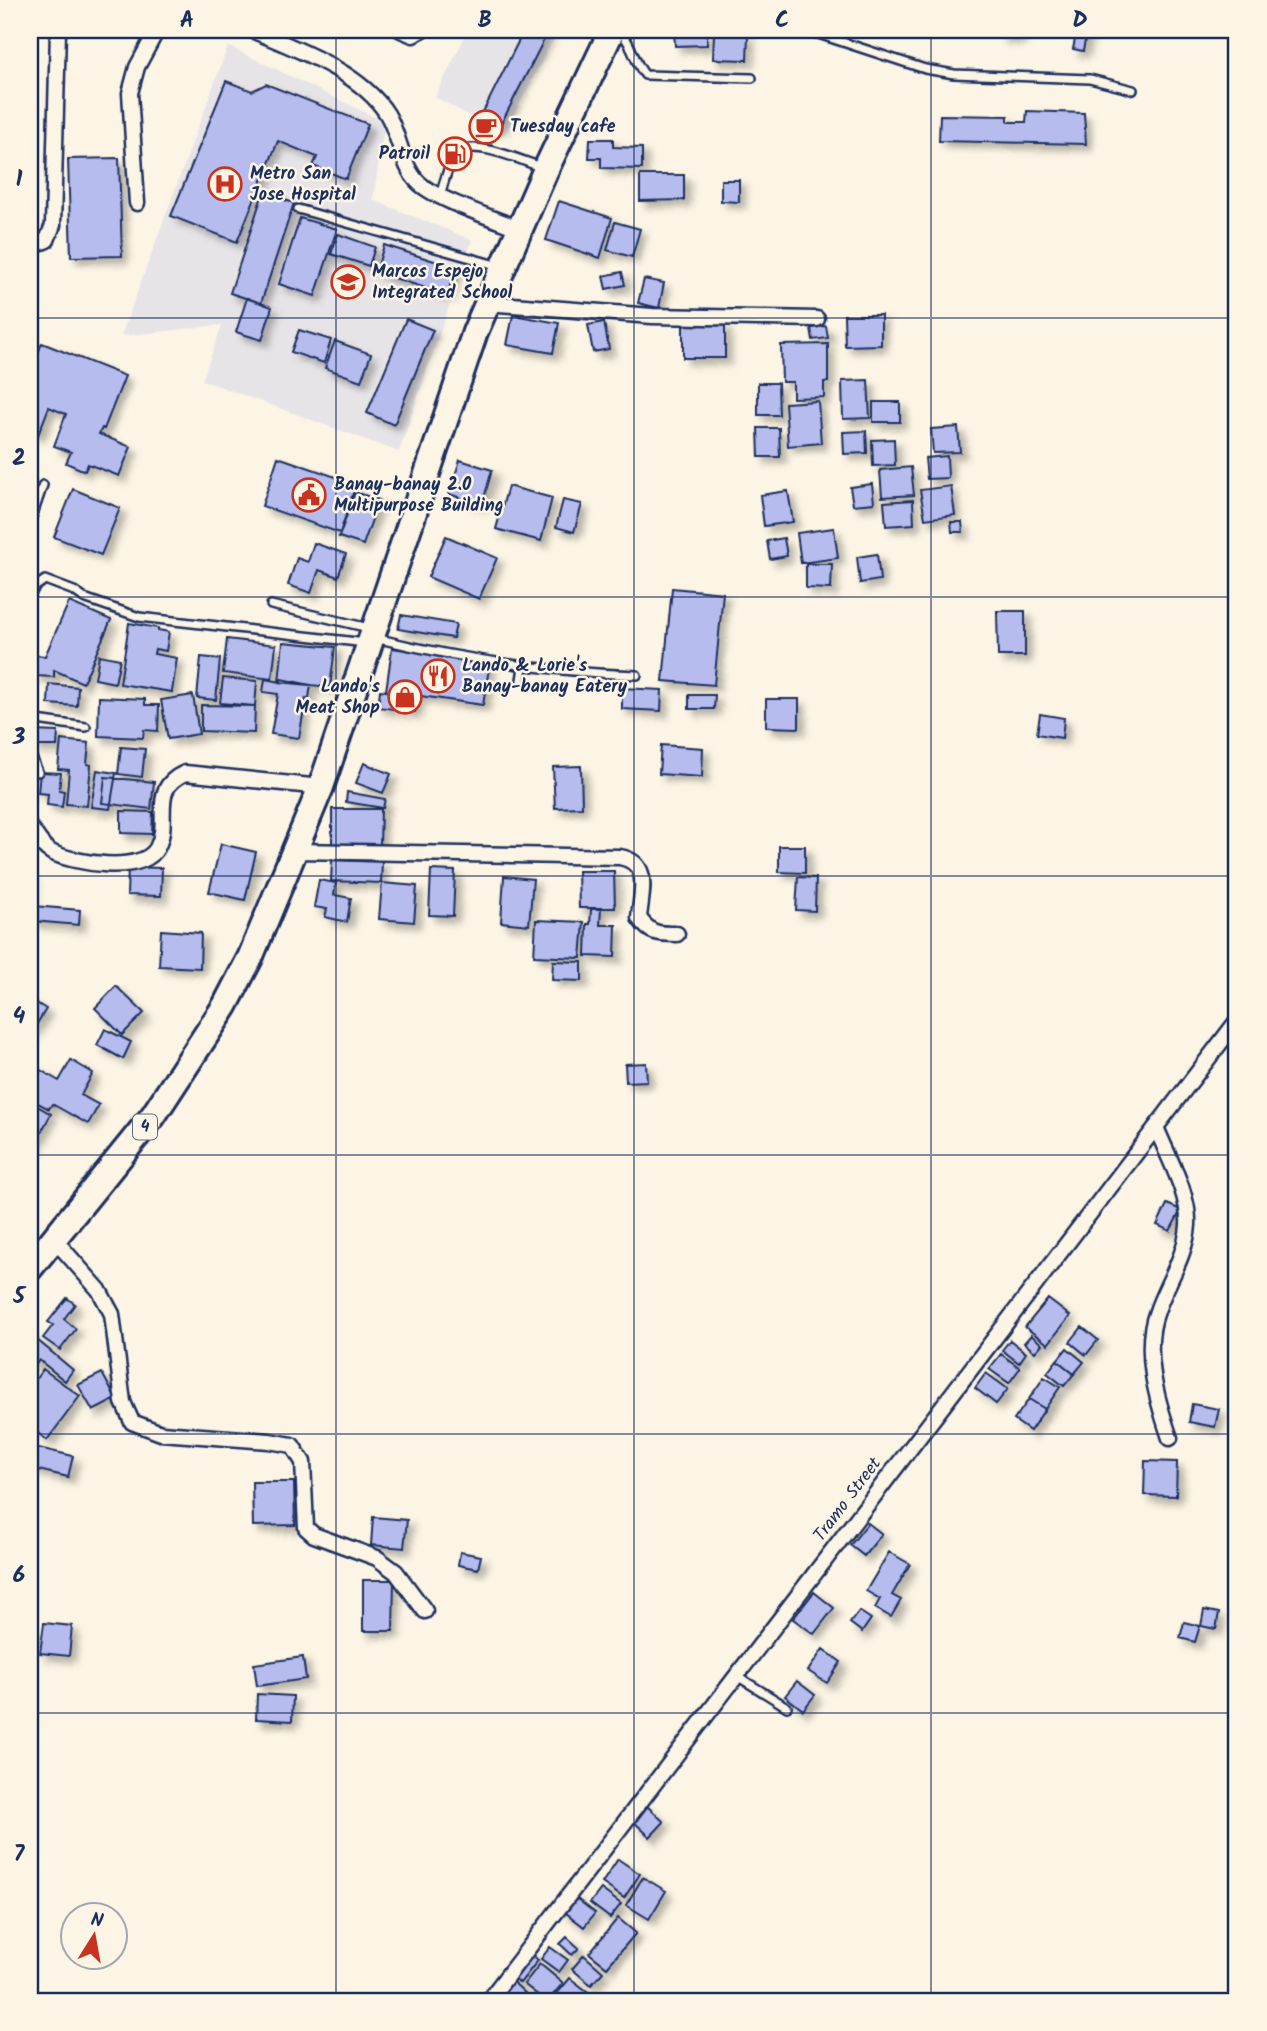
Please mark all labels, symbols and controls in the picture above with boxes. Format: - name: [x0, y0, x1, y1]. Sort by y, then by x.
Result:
- text: A: [180, 3, 194, 39]
- text: B: [478, 3, 492, 39]
- text: C: [775, 3, 789, 39]
- text: D: [1072, 3, 1088, 39]
- cafe icon: Tuesday cafe: [467, 108, 505, 146]
- place label: Tuesday cafe: [510, 113, 616, 142]
- fuel station icon: Patroil: [436, 135, 474, 173]
- place label: Patroil: [379, 140, 430, 169]
- place label: Metro San Jose Hospital: [250, 160, 356, 210]
- text: 1: [16, 162, 23, 198]
- hospital icon: Metro San Jose Hospital: [206, 165, 244, 203]
- place label: Marcos Espejo Integrated School: [372, 258, 513, 308]
- school or university icon: Marcos Espejo Integrated School: [329, 263, 367, 301]
- text: 2: [12, 441, 26, 477]
- place label: Banay-banay 2.0 Multipurpose Building: [334, 471, 503, 521]
- public building icon: Banay-banay 2.0 Multipurpose Building: [290, 476, 328, 514]
- place label: Lando & Lorie's Banay-banay Eatery: [462, 652, 628, 702]
- restaurant icon: Lando & Lorie's Banay-banay Eatery: [419, 657, 457, 695]
- place label: Lando's Meat Shop: [295, 673, 381, 723]
- shop icon: Lando's Meat Shop: [386, 678, 424, 716]
- text: 3: [12, 720, 26, 756]
- text: 4: [13, 999, 26, 1035]
- road number: 4: [133, 1114, 157, 1140]
- text: 5: [12, 1279, 27, 1315]
- street label: Tramo Street: [807, 1451, 890, 1548]
- text: 6: [13, 1558, 25, 1594]
- text: 7: [14, 1837, 26, 1873]
- north arrow: [60, 1902, 130, 1972]
- text: N: [88, 1905, 106, 1937]

